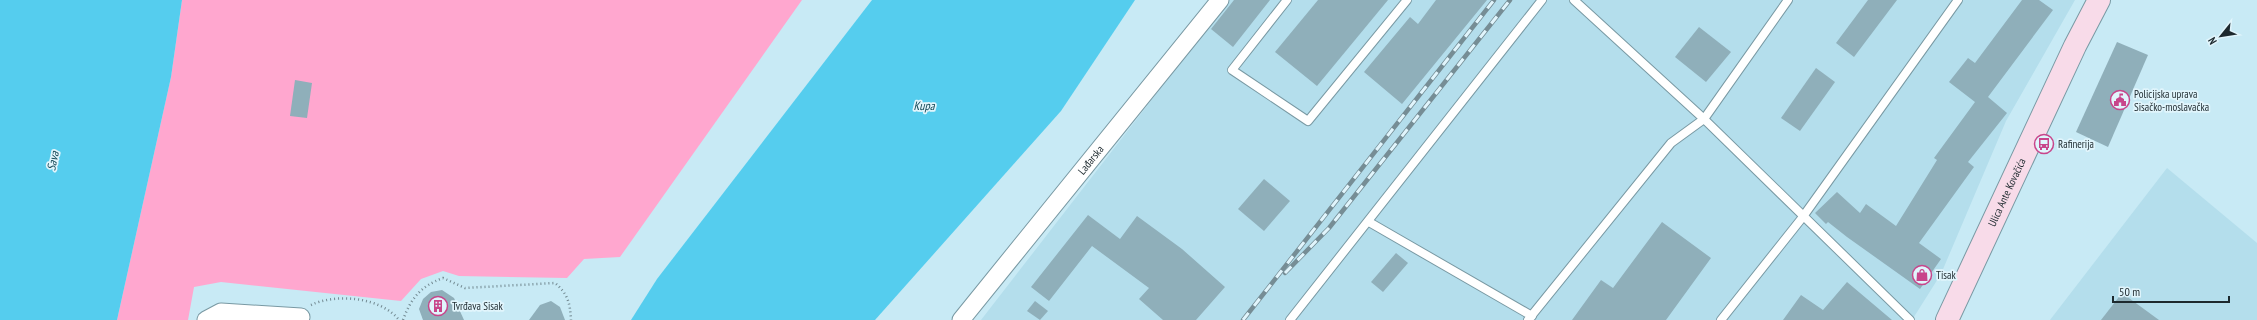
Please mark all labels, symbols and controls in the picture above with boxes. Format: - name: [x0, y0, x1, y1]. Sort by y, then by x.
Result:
- north arrow: [2201, 16, 2241, 56]
- text: N: [2205, 35, 2220, 47]
- place label: Policijska uprava Sisačko-moslavačka: [2134, 87, 2209, 114]
- public building icon: Policijska uprava Sisačko-moslavačka: [2109, 89, 2131, 111]
- water label: Kupa: [914, 98, 936, 113]
- bus stop icon: Rafinerija: [2033, 133, 2055, 155]
- place label: Rafinerija: [2058, 137, 2094, 151]
- street label: Lađarska: [1075, 142, 1107, 177]
- water label: Sava: [43, 149, 62, 172]
- street label: Ulica Ante Kovačića: [1985, 156, 2029, 229]
- shop icon: Tisak: [1911, 264, 1933, 286]
- place label: Tisak: [1936, 268, 1956, 282]
- scale bar: [2113, 278, 2229, 304]
- text: 50 m: [2119, 284, 2140, 299]
- building icon: Tvrđava Sisak: [427, 295, 449, 317]
- place label: Tvrđava Sisak: [452, 299, 503, 313]

